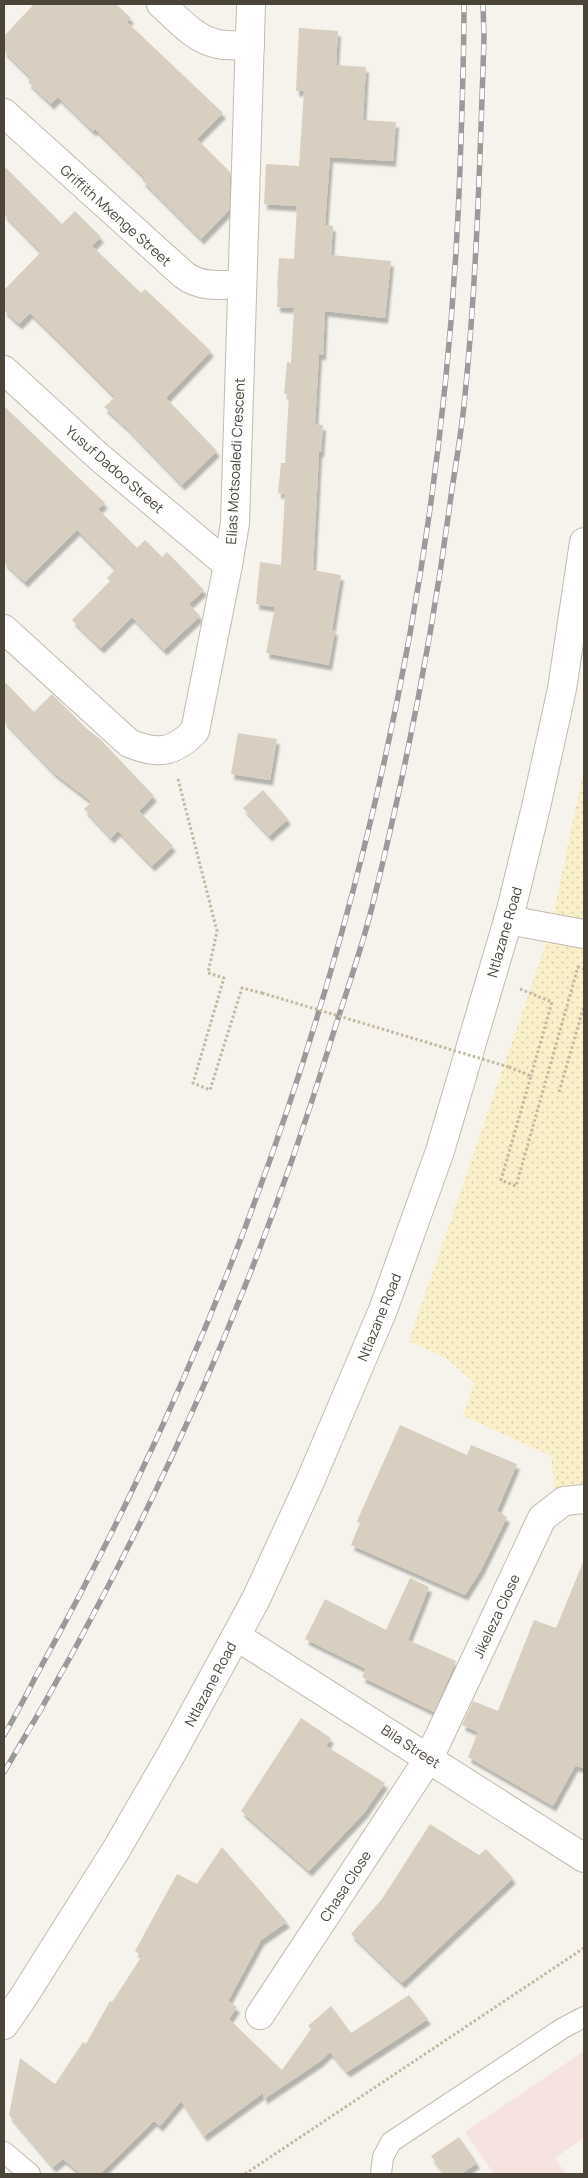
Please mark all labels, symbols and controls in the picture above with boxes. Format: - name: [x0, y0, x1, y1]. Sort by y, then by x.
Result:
- street label: Griffith Mxenge Street: [56, 160, 176, 270]
- street label: Elias Motsoaledi Crescent: [221, 377, 249, 545]
- street label: Yusuf Dadoo Street: [62, 421, 169, 517]
- street label: Ntlazane Road: [482, 884, 526, 980]
- street label: Ntlazane Road: [353, 1270, 405, 1364]
- street label: Jikeleza Close: [468, 1571, 524, 1661]
- street label: Ntlazane Road: [180, 1638, 240, 1730]
- street label: Bila Street: [378, 1720, 445, 1772]
- street label: Chasa Close: [315, 1847, 375, 1925]

